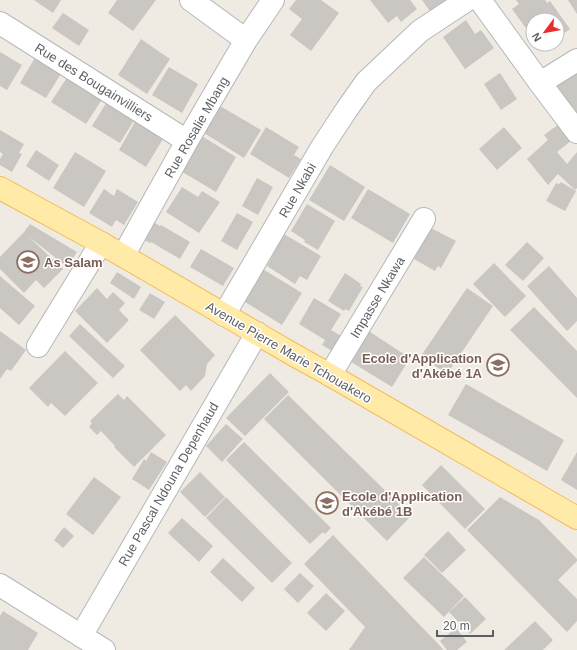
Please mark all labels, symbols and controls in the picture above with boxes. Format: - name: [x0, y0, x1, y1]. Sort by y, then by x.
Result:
- north arrow: [525, 12, 565, 52]
- text: N: [529, 31, 544, 44]
- street label: Rue des Bougainvilliers: [32, 40, 156, 125]
- street label: Rue Rosalie Mbang: [161, 74, 231, 180]
- street label: Rue Nkabi: [276, 160, 319, 220]
- school or university icon: As Salam: [15, 249, 41, 275]
- street label: Impasse Nkawa: [347, 253, 408, 341]
- place label: As Salam: [44, 255, 103, 270]
- street label: Avenue Pierre Marie Tchouakero: [203, 299, 374, 406]
- place label: Ecole d'Application d'Akébé 1A: [362, 351, 483, 381]
- school or university icon: Ecole d'Application d'Akébé 1A: [485, 352, 511, 378]
- street label: Rue Pascal Ndouna Depenhaud: [115, 400, 222, 569]
- place label: Ecole d'Application d'Akébé 1B: [342, 489, 462, 519]
- school or university icon: Ecole d'Application d'Akébé 1B: [314, 490, 340, 516]
- scale bar: [437, 612, 493, 638]
- text: 20 m: [443, 619, 470, 633]

